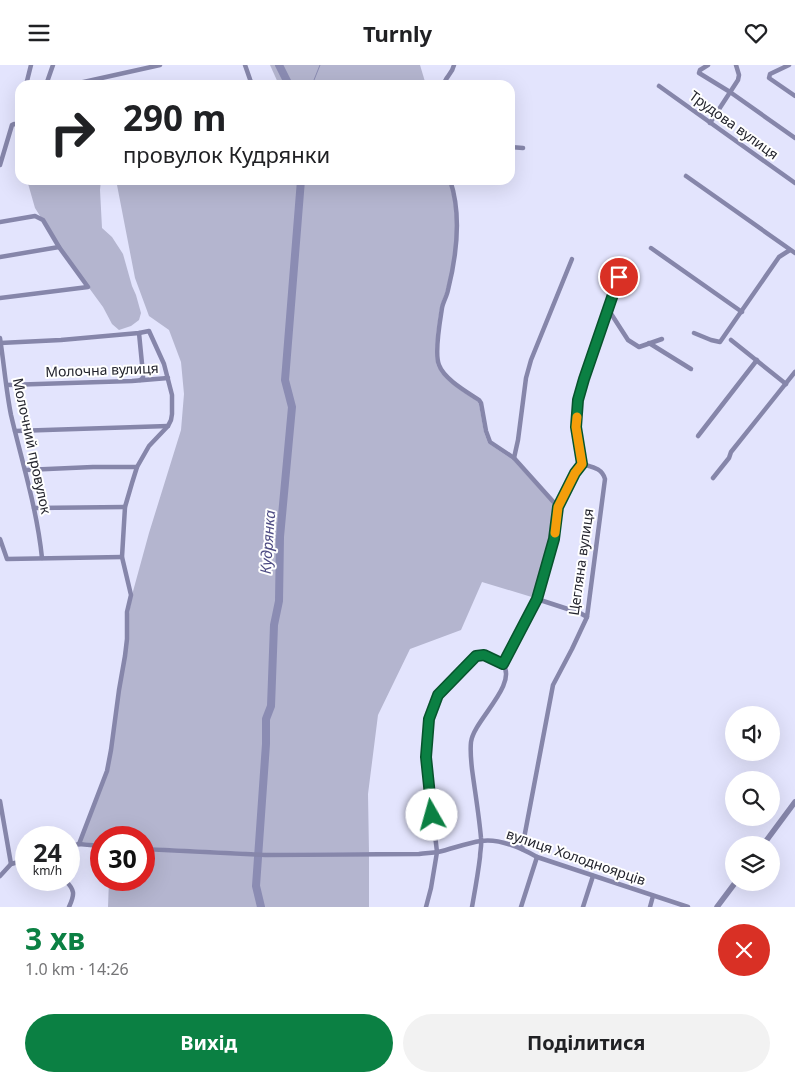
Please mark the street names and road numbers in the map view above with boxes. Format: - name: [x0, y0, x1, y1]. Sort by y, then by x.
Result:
- street label: Трудова вулиця: [686, 86, 783, 163]
- street label: Молочна вулиця: [45, 358, 159, 381]
- street label: Молочний провулок: [9, 376, 56, 516]
- street label: Цегляна вулиця: [564, 507, 597, 617]
- street label: вулиця Холодноярців: [504, 824, 648, 889]

